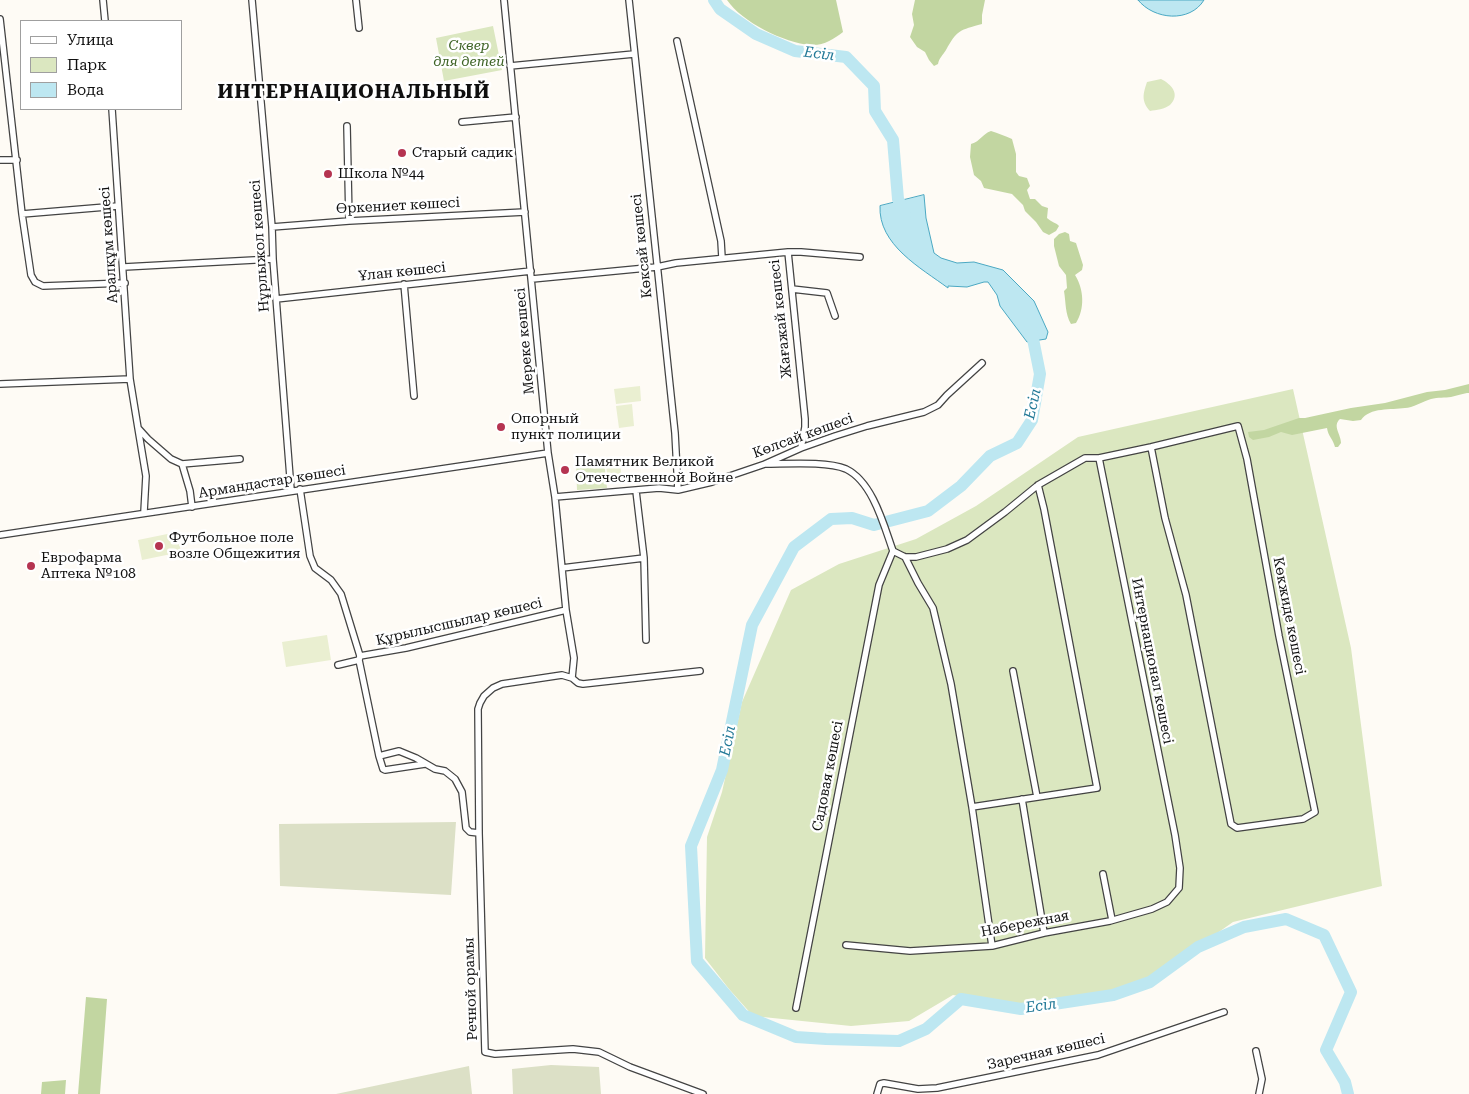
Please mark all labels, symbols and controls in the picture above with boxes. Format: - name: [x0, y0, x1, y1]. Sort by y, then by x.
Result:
- legend: [20, 20, 182, 110]
- text: Улица: [67, 31, 113, 49]
- park label: Сквер для детей: [433, 38, 505, 70]
- water label: Есіл: [803, 43, 835, 65]
- text: Парк: [67, 56, 107, 74]
- text: Вода: [67, 81, 104, 99]
- district label: ИНТЕРНАЦИОНАЛЬНЫЙ: [215, 81, 493, 103]
- place label: Старый садик: [412, 145, 513, 161]
- marker: Старый садик: [396, 147, 408, 159]
- place label: Школа №44: [338, 166, 424, 182]
- marker: Школа №44: [322, 168, 334, 180]
- street label: Нұрлыжол көшесі: [247, 179, 273, 313]
- street label: Аралқұм көшесі: [97, 186, 121, 304]
- street label: Көксай көшесі: [628, 193, 656, 299]
- street label: Өркениет көшесі: [336, 194, 460, 218]
- street label: Ұлан көшесі: [357, 259, 447, 285]
- street label: Жағажай көшесі: [766, 259, 796, 379]
- street label: Мереке көшесі: [512, 287, 538, 395]
- water label: Есіл: [1021, 387, 1045, 421]
- street label: Көлсай көшесі: [751, 410, 855, 462]
- place label: Опорный пункт полиции: [511, 411, 621, 444]
- marker: Опорный пункт полиции: [495, 421, 507, 433]
- place label: Памятник Великой Отечественной Войне: [575, 454, 733, 487]
- street label: Армандастар көшесі: [197, 462, 347, 502]
- marker: Памятник Великой Отечественной Войне: [559, 464, 571, 476]
- place label: Футбольное поле возле Общежития: [169, 530, 301, 562]
- marker: Футбольное поле возле Общежития: [153, 540, 165, 552]
- place label: Еврофарма Аптека №108: [41, 550, 136, 582]
- street label: Көкжиде көшесі: [1269, 556, 1309, 676]
- marker: Еврофарма Аптека №108: [25, 560, 37, 572]
- street label: Интернационал көшесі: [1128, 577, 1176, 745]
- street label: Құрылысшылар көшесі: [374, 595, 544, 649]
- street label: Садовая көшесі: [809, 719, 847, 833]
- water label: Есіл: [716, 724, 740, 758]
- street label: Набережная: [979, 907, 1071, 941]
- street label: Речной орамы: [461, 937, 481, 1041]
- water label: Есіл: [1024, 995, 1058, 1017]
- street label: Заречная көшесі: [986, 1030, 1106, 1074]

